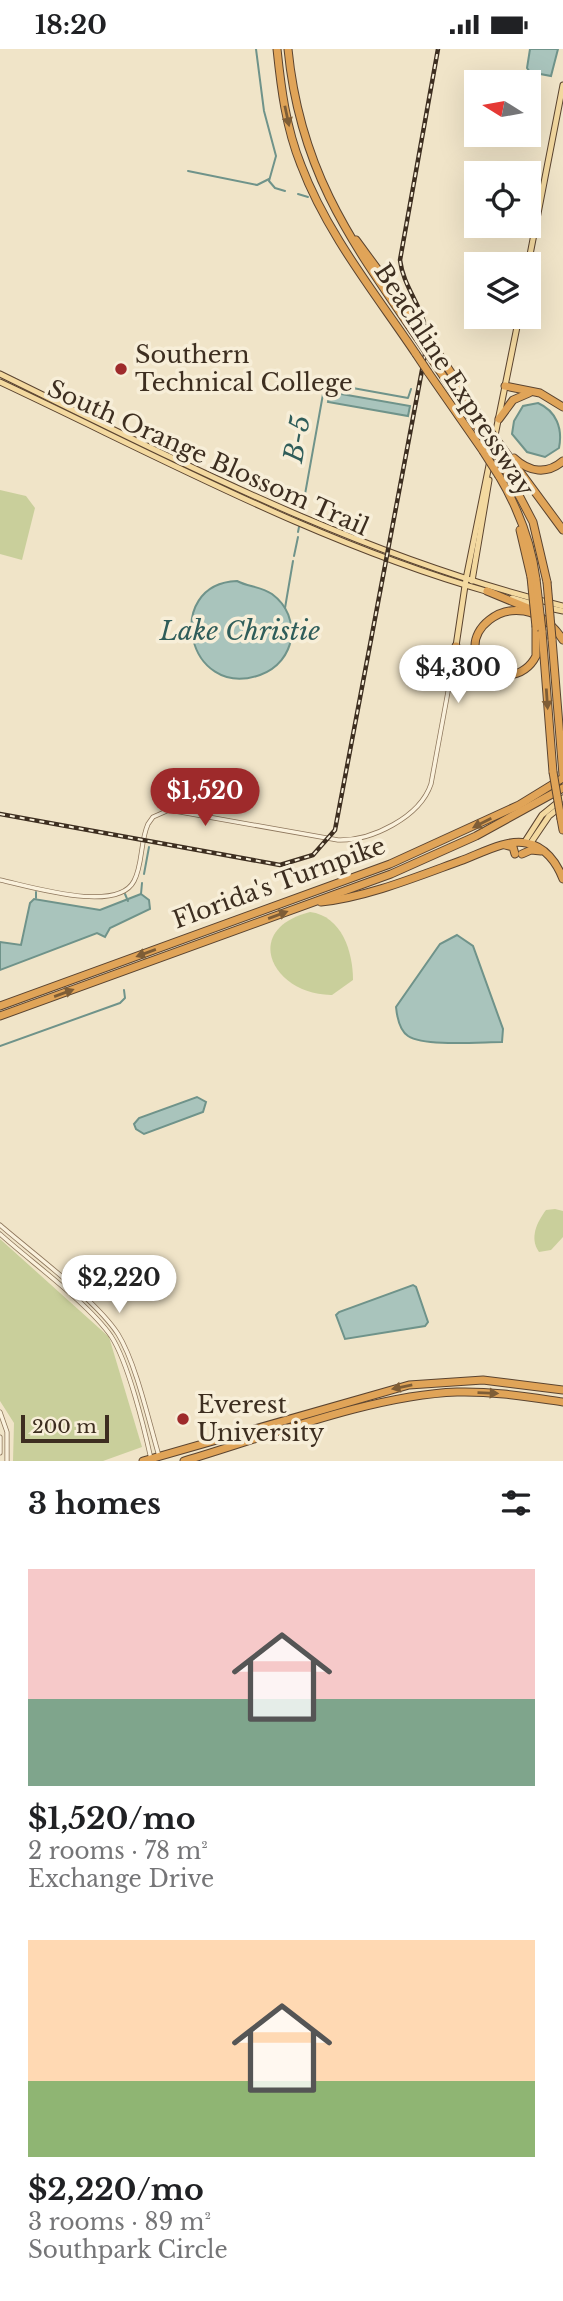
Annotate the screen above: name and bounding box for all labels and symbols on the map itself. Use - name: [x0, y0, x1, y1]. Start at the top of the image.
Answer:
- north arrow: [464, 70, 541, 147]
- one-way arrow: [282, 106, 293, 128]
- street label: Beachline Expressway: [368, 258, 541, 502]
- place label: Southern Technical College: [135, 340, 353, 397]
- marker: Southern Technical College: [113, 361, 129, 377]
- street label: South Orange Blossom Trail: [43, 373, 373, 542]
- water label: B-5: [277, 413, 317, 466]
- water label: Lake Christie: [159, 615, 320, 647]
- pin: $4,300: [401, 645, 515, 705]
- one-way arrow: [542, 689, 553, 711]
- pin: $1,520: [148, 769, 262, 828]
- one-way arrow: [472, 817, 492, 828]
- street label: Florida's Turnpike: [169, 831, 389, 934]
- one-way arrow: [267, 909, 288, 920]
- one-way arrow: [136, 948, 157, 959]
- one-way arrow: [54, 987, 75, 998]
- pin: $2,220: [62, 1255, 176, 1315]
- one-way arrow: [391, 1382, 413, 1393]
- one-way arrow: [477, 1387, 499, 1398]
- place label: Everest University: [197, 1390, 325, 1447]
- marker: Everest University: [175, 1411, 191, 1427]
- scale bar: [21, 1412, 108, 1444]

